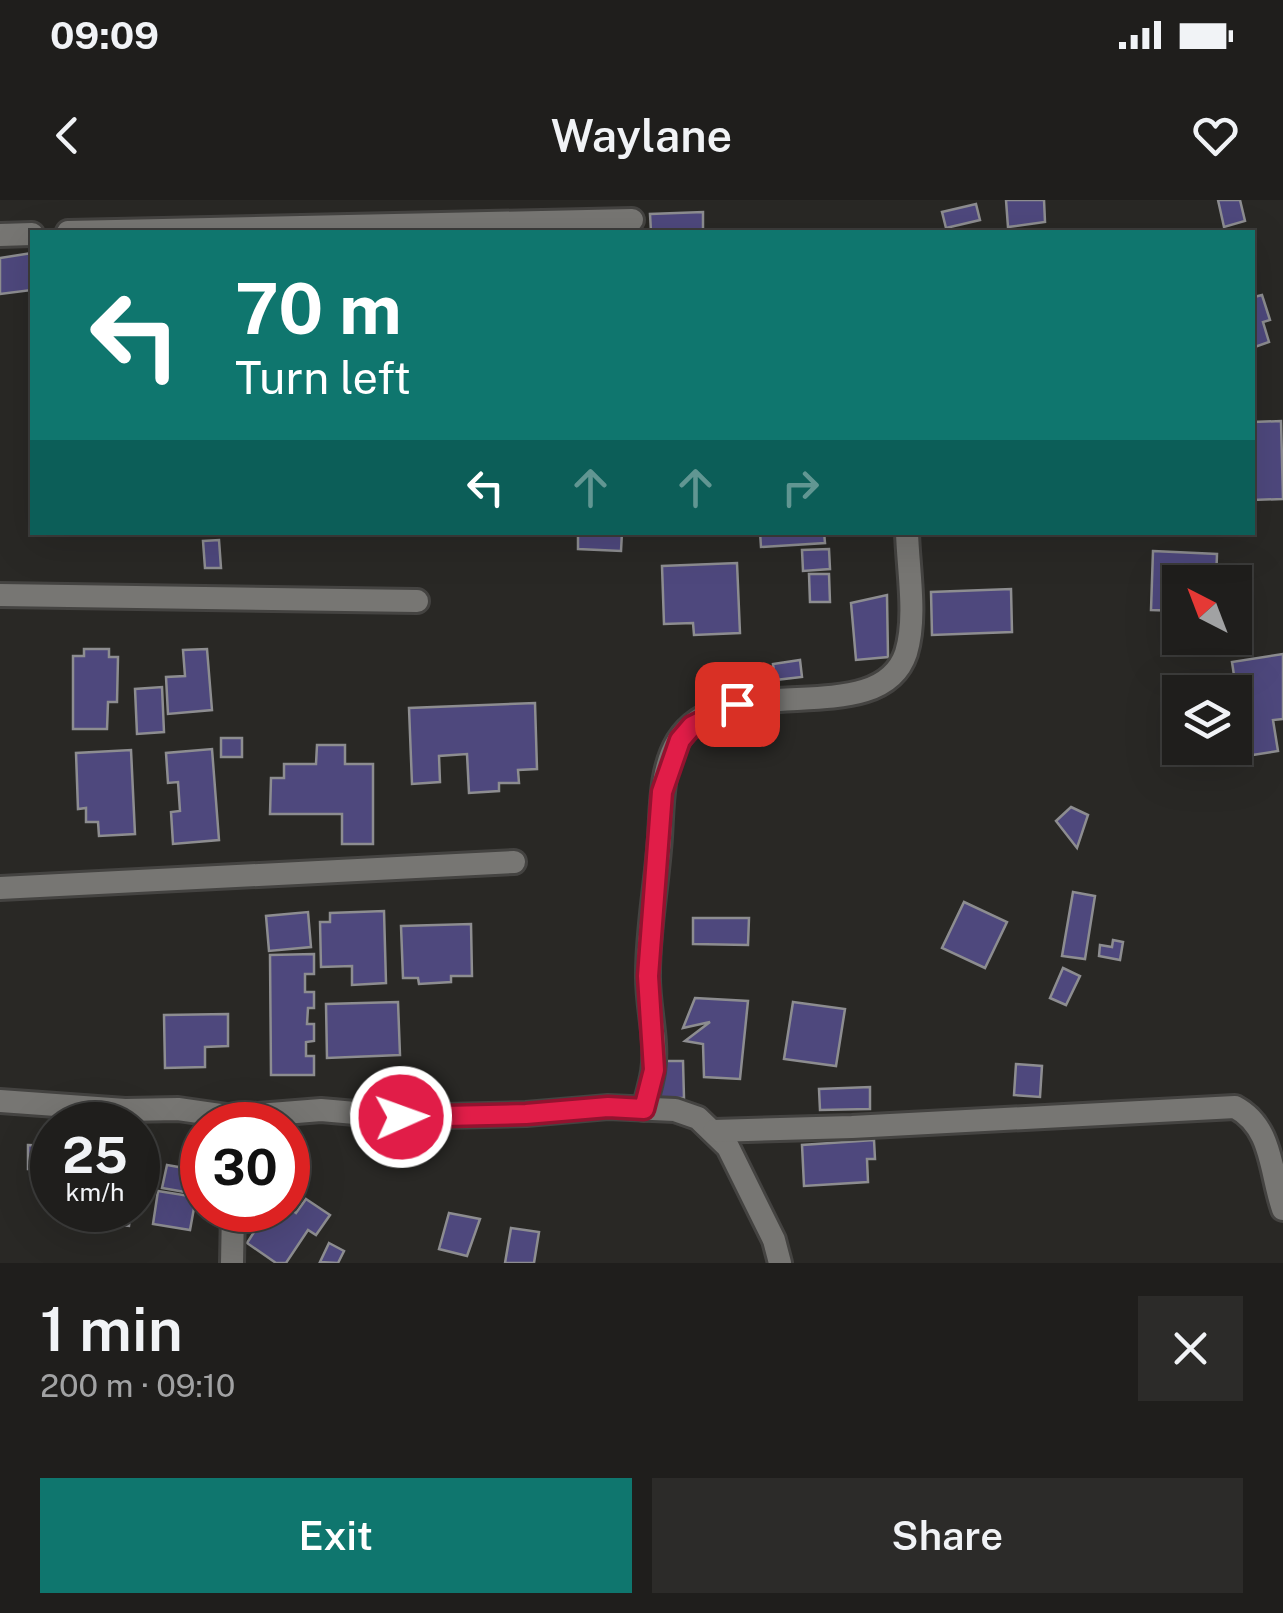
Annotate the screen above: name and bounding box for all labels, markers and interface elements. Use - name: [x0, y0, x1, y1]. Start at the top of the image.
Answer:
- text: 09:09: [50, 13, 159, 58]
- icon: back: [40, 108, 95, 163]
- icon: heart: [1188, 108, 1243, 163]
- text: Waylane: [551, 109, 732, 162]
- text: 70 m: [235, 267, 402, 350]
- icon: left: [70, 270, 200, 400]
- text: Turn left: [235, 351, 411, 404]
- icon: left: [458, 460, 513, 515]
- icon: ahead: [563, 460, 618, 515]
- icon: ahead: [668, 460, 723, 515]
- icon: right: [773, 460, 828, 515]
- north arrow: [1162, 565, 1252, 655]
- map controls: [1162, 565, 1252, 765]
- pin: [695, 662, 780, 747]
- button: layers: [1162, 675, 1252, 765]
- icon: arrive: [710, 677, 765, 732]
- position arrow: [349, 1065, 453, 1169]
- speed limit sign: 30: [180, 1102, 310, 1232]
- text: 25: [62, 1125, 128, 1184]
- text: km/h: [66, 1177, 124, 1207]
- text: 1 min: [40, 1294, 183, 1365]
- button: close: [1138, 1296, 1243, 1401]
- text: 200 m · 09:10: [40, 1367, 235, 1404]
- button: Exit: [40, 1478, 632, 1593]
- button: Share: [652, 1478, 1243, 1593]

